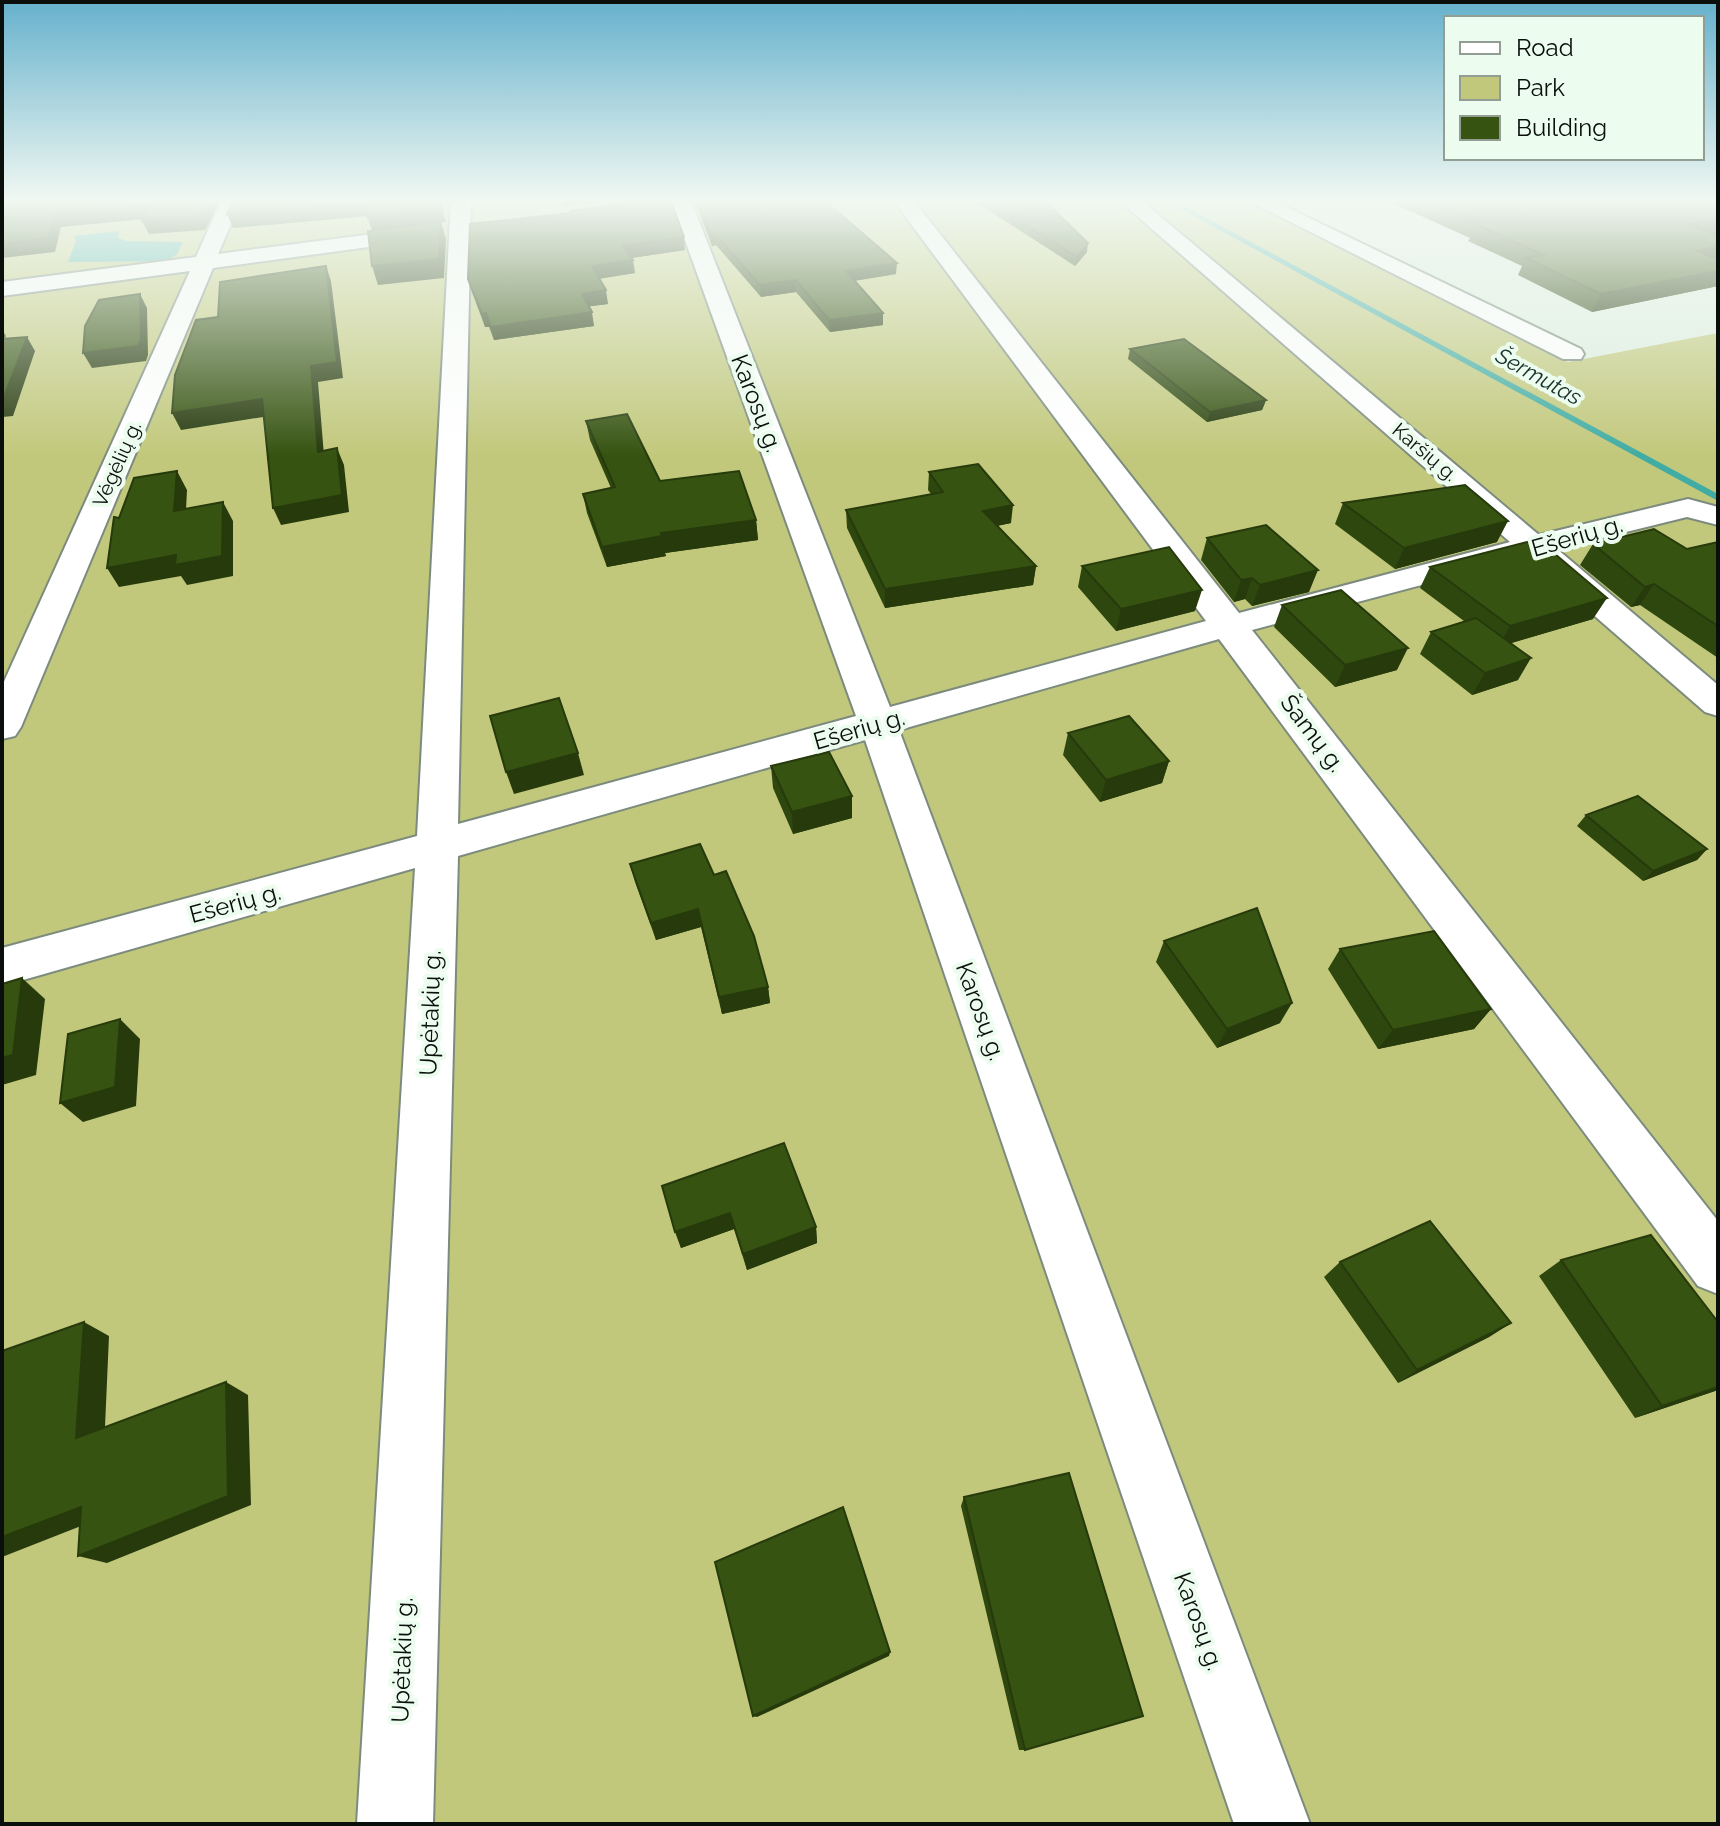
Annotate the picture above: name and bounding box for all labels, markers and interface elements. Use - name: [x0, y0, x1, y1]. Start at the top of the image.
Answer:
- legend: [1444, 16, 1704, 160]
- text: Road: [1516, 33, 1574, 62]
- text: Park: [1516, 73, 1565, 102]
- text: Building: [1516, 113, 1607, 142]
- water label: Šermutas: [1491, 340, 1587, 410]
- street label: Karosų g.: [725, 350, 789, 456]
- street label: Vėgėlių g.: [88, 418, 146, 510]
- street label: Karšių g.: [1387, 418, 1463, 486]
- street label: Ešerių g.: [1528, 509, 1626, 563]
- street label: Šamų g.: [1275, 688, 1352, 777]
- street label: Ešerių g.: [810, 702, 908, 756]
- street label: Ešerių g.: [186, 877, 284, 929]
- street label: Upėtakių g.: [413, 950, 447, 1076]
- street label: Karosų g.: [950, 958, 1012, 1064]
- street label: Karosų g.: [1168, 1568, 1230, 1674]
- street label: Upėtakių g.: [385, 1597, 419, 1723]

